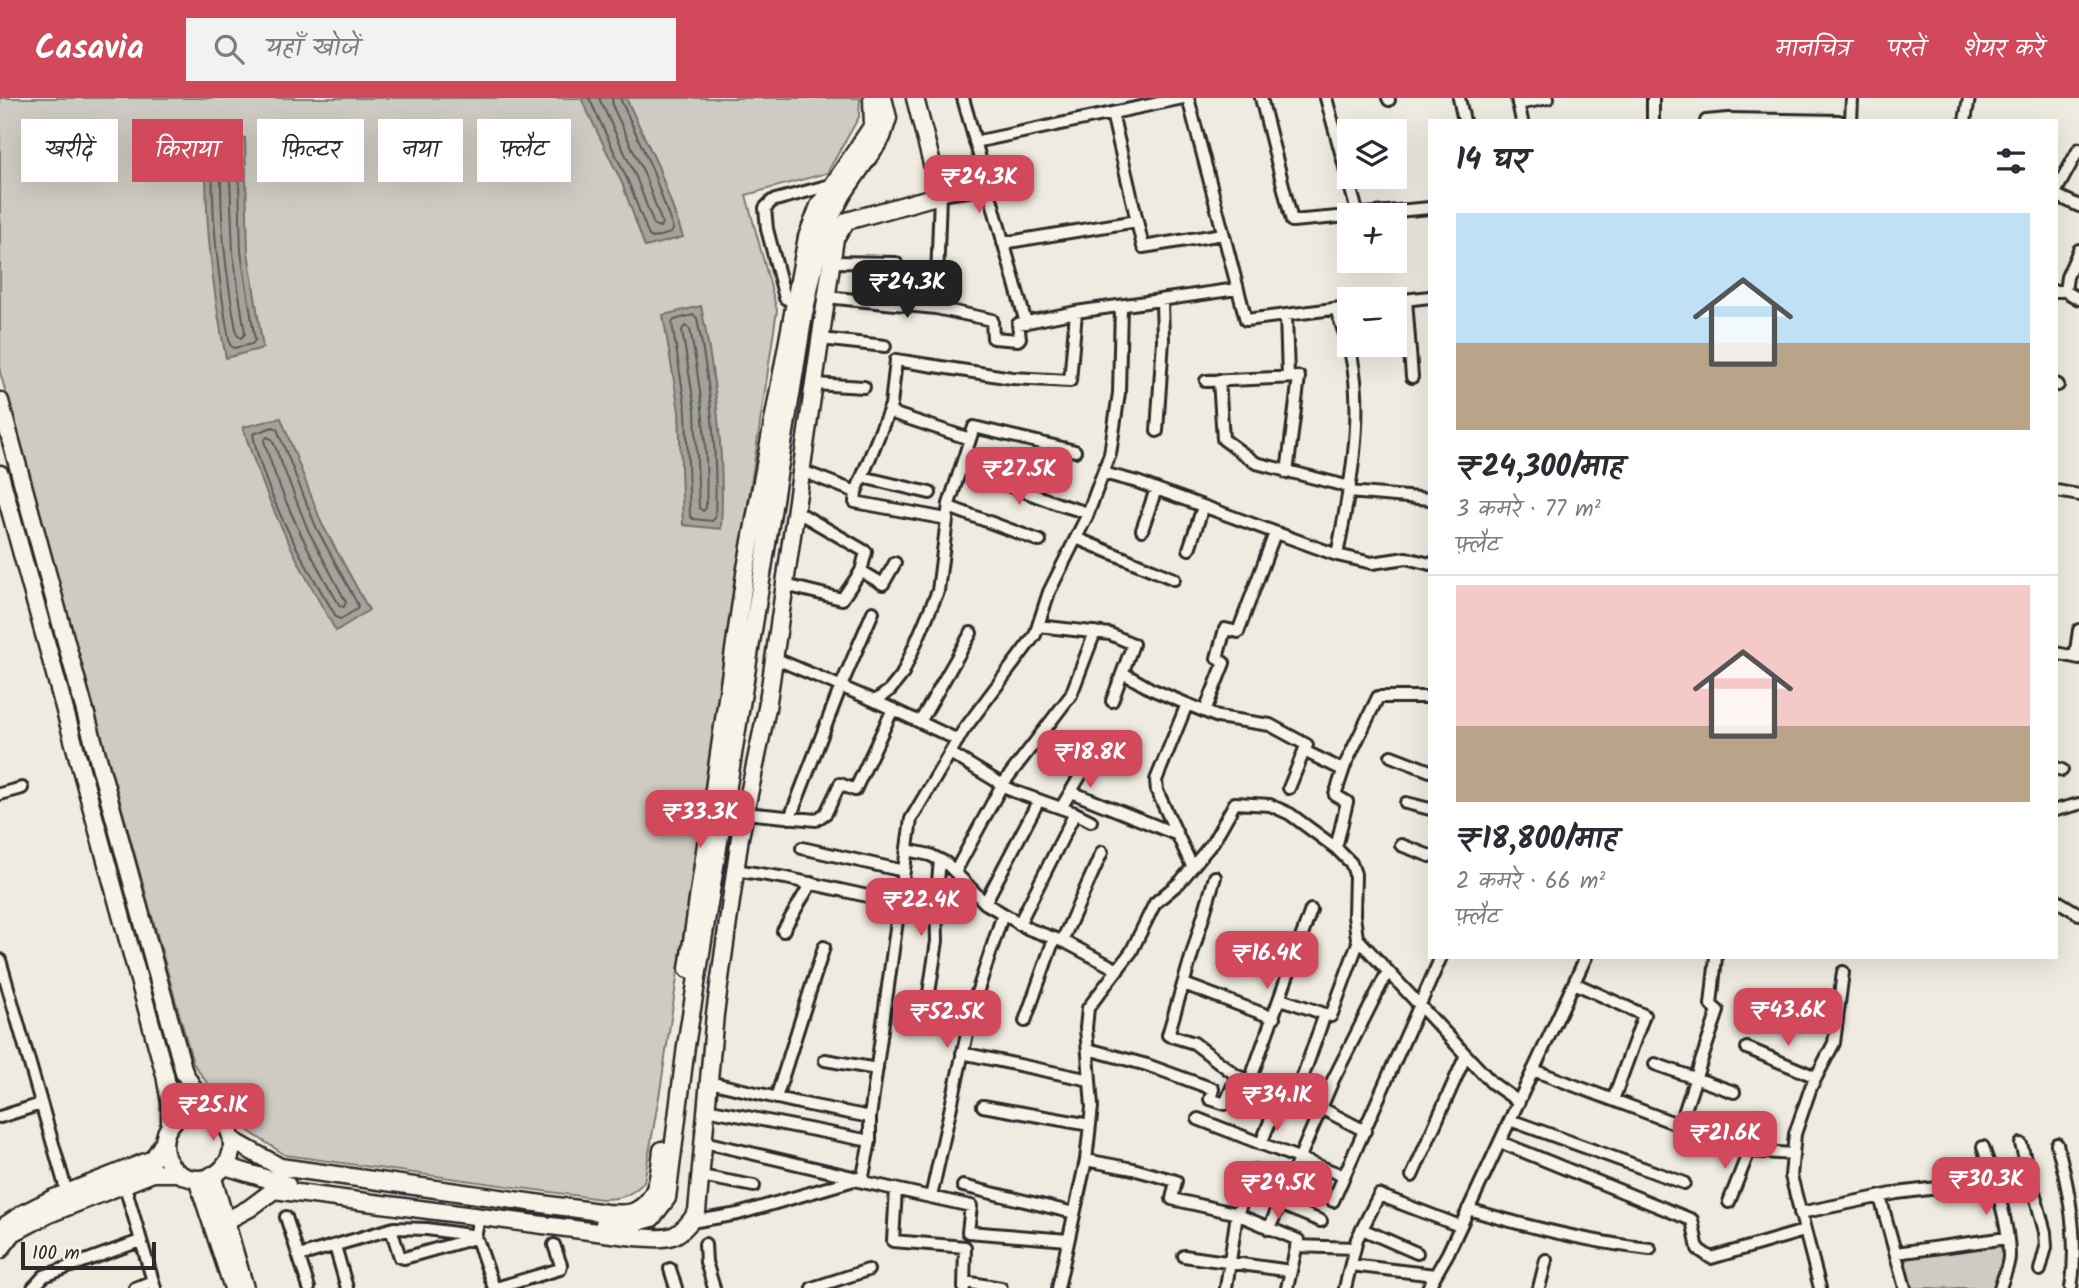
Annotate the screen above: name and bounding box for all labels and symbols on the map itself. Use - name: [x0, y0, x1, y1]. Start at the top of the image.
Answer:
- pin: ₹24.3K: [922, 156, 1036, 215]
- pin: ₹24.3K: [850, 260, 964, 320]
- pin: ₹27.5K: [962, 448, 1076, 507]
- pin: ₹18.8K: [1033, 730, 1147, 790]
- pin: ₹33.3K: [643, 790, 757, 850]
- pin: ₹22.4K: [864, 878, 978, 938]
- pin: ₹16.4K: [1210, 932, 1324, 991]
- pin: ₹43.6K: [1731, 988, 1845, 1048]
- pin: ₹52.5K: [890, 990, 1004, 1050]
- pin: ₹34.1K: [1220, 1074, 1334, 1133]
- pin: ₹25.1K: [156, 1084, 270, 1143]
- pin: ₹21.6K: [1668, 1112, 1782, 1171]
- pin: ₹30.3K: [1929, 1158, 2043, 1217]
- pin: ₹29.5K: [1221, 1162, 1335, 1221]
- scale bar: [21, 1239, 156, 1271]

